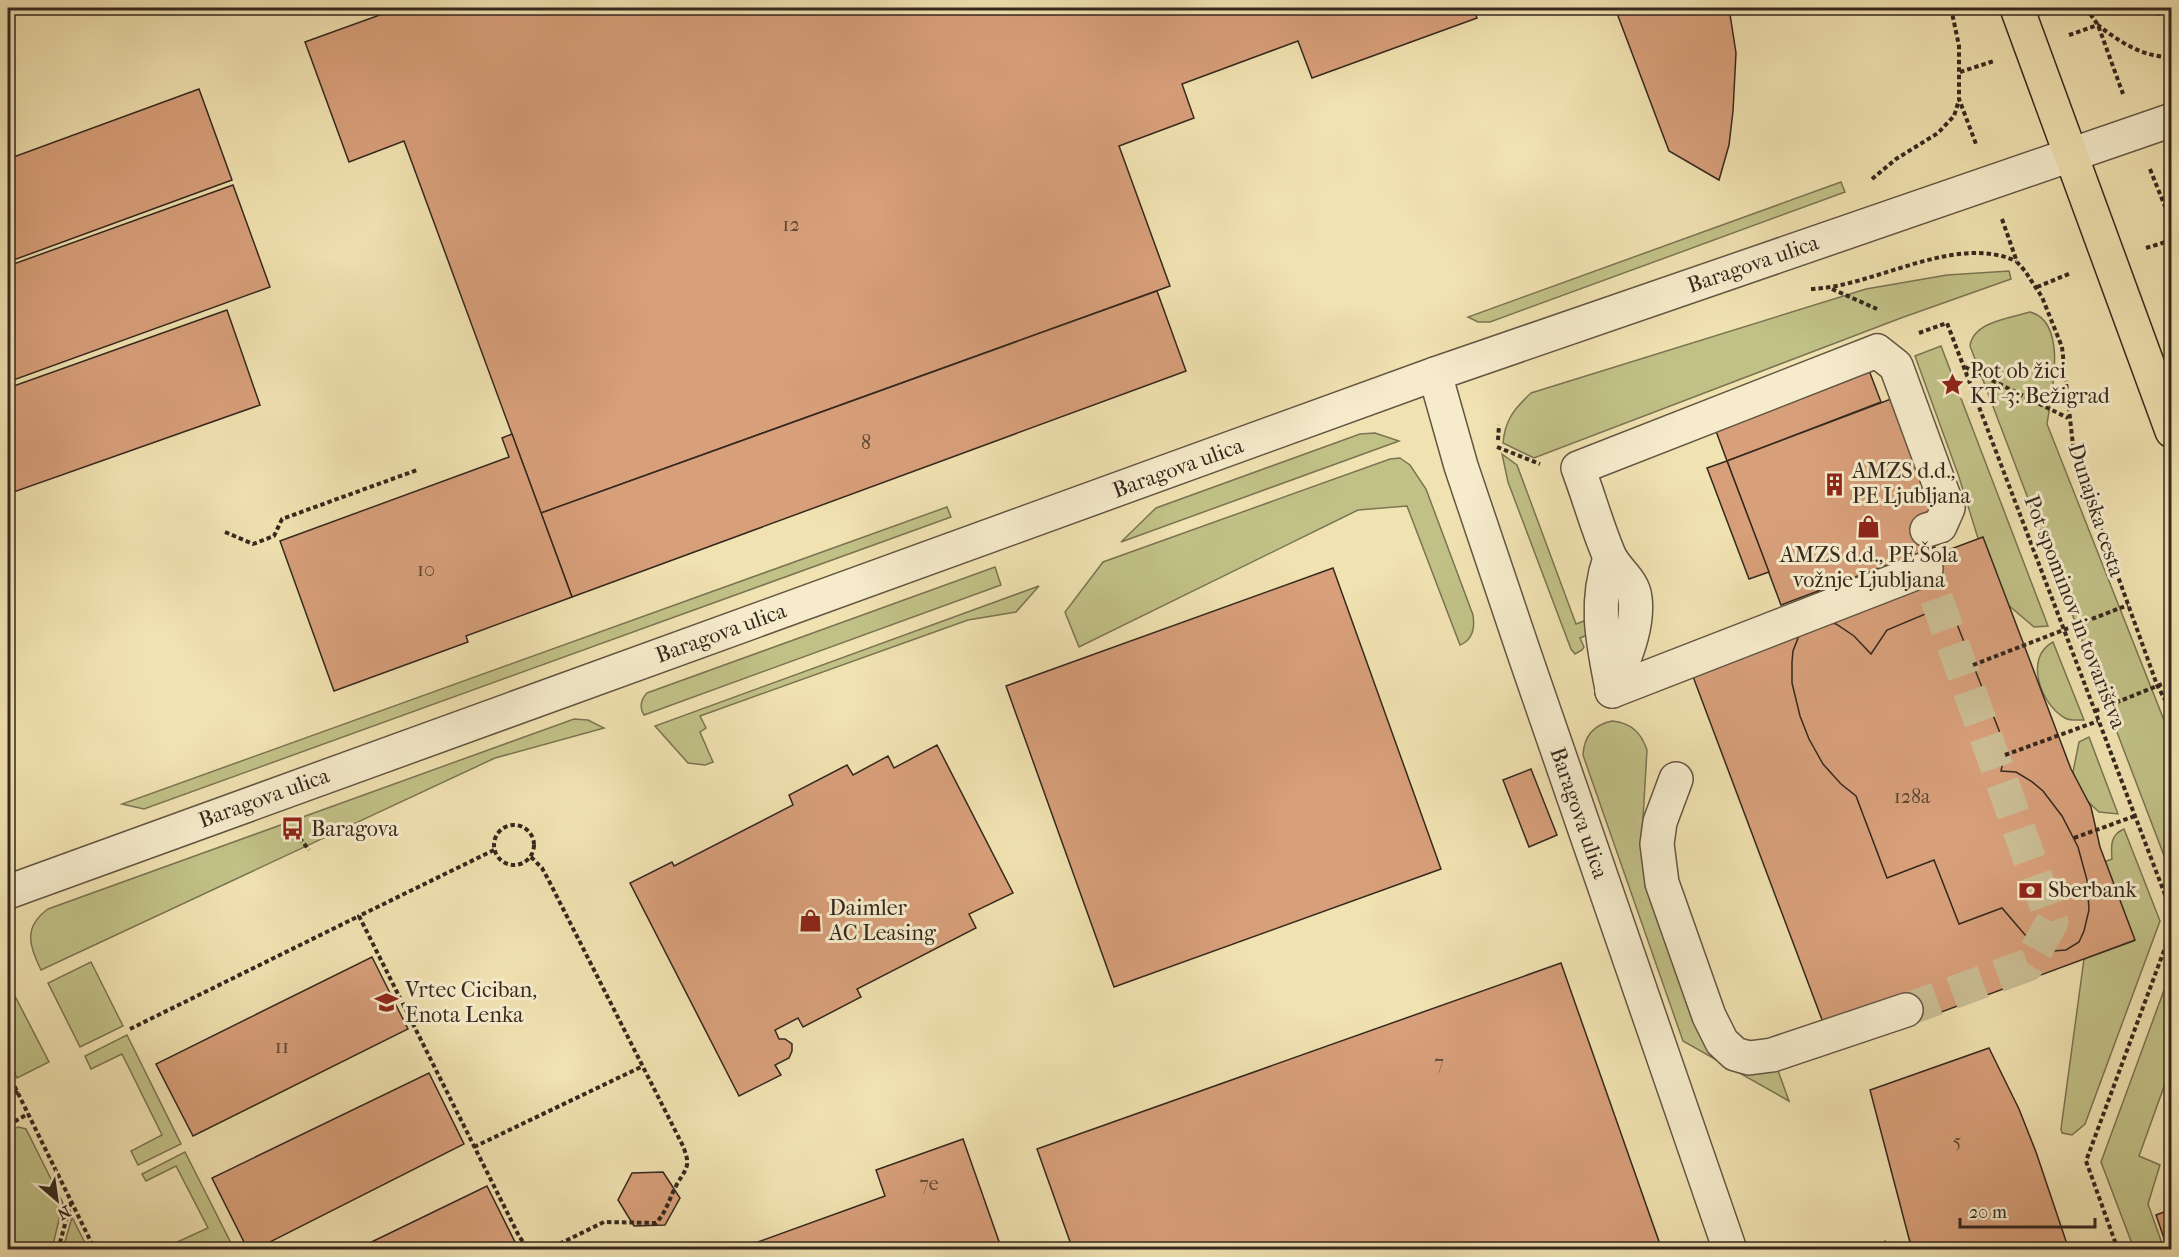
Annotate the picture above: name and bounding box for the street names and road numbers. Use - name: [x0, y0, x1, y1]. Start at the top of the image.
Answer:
- street label: Baragova ulica: [1684, 229, 1823, 299]
- street label: Baragova ulica: [1109, 432, 1248, 504]
- street label: Dunajska cesta: [2062, 440, 2130, 581]
- street label: Pot spominov in tovarištva: [2018, 492, 2132, 733]
- street label: Baragova ulica: [652, 597, 791, 669]
- street label: Baragova ulica: [1544, 744, 1614, 883]
- street label: Baragova ulica: [195, 762, 334, 834]

